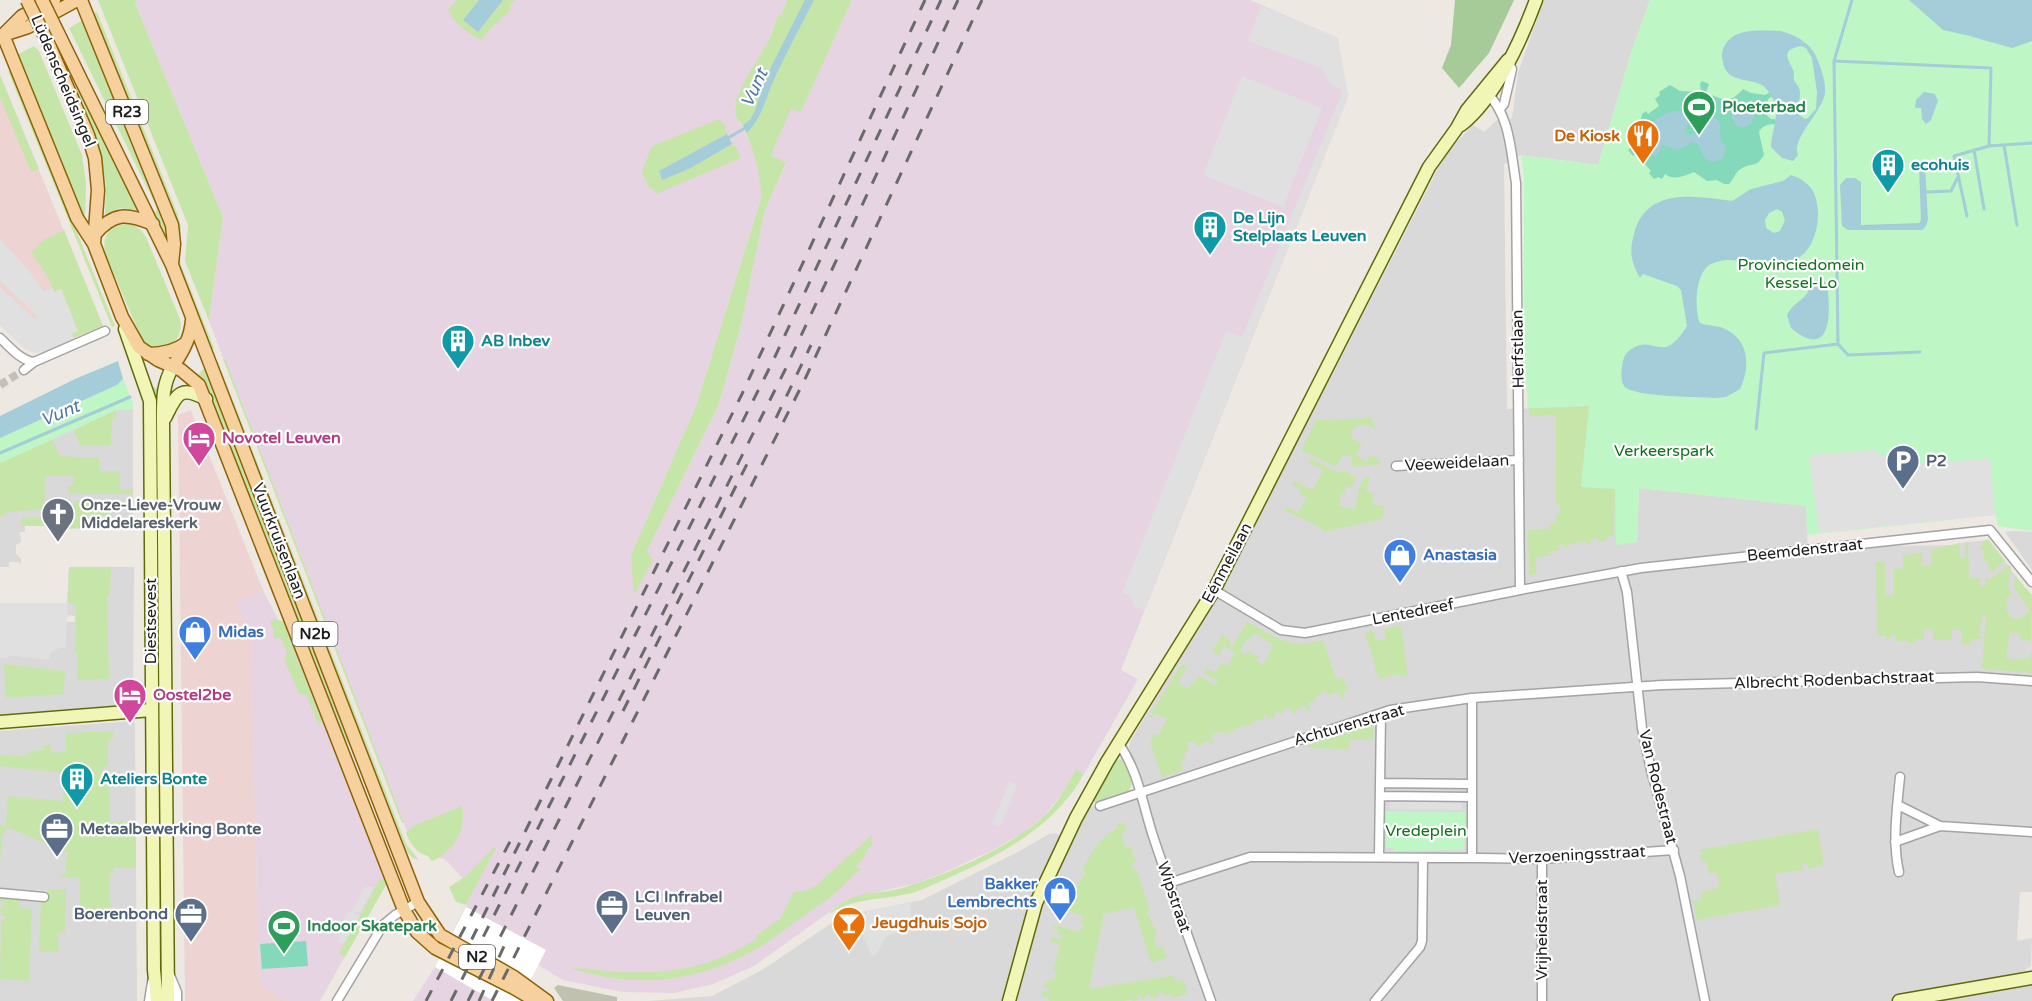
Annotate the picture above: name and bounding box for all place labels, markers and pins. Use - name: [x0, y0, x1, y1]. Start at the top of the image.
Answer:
- sports icon: Ploeterbad: [1681, 89, 1717, 136]
- place label: Ploeterbad: [1722, 97, 1806, 117]
- restaurant icon: De Kiosk: [1625, 118, 1661, 165]
- place label: De Kiosk: [1554, 126, 1620, 146]
- building icon: ecohuis: [1870, 147, 1906, 194]
- place label: ecohuis: [1911, 155, 1970, 175]
- place label: De Lijn Stelplaats Leuven: [1233, 208, 1367, 246]
- building icon: De Lijn Stelplaats Leuven: [1192, 209, 1228, 256]
- building icon: AB Inbev: [440, 323, 476, 370]
- place label: AB Inbev: [481, 331, 550, 351]
- hotel icon: Novotel Leuven: [181, 420, 217, 467]
- place label: Novotel Leuven: [222, 428, 341, 448]
- parking icon: P2: [1885, 443, 1921, 490]
- place label: P2: [1926, 451, 1947, 471]
- place label: Onze-Lieve-Vrouw Middelareskerk: [81, 495, 222, 533]
- church icon: Onze-Lieve-Vrouw Middelareskerk: [40, 496, 76, 543]
- shop icon: Anastasia: [1382, 537, 1418, 584]
- place label: Anastasia: [1423, 545, 1497, 565]
- shop icon: Midas: [177, 614, 213, 661]
- place label: Midas: [218, 622, 264, 642]
- hotel icon: Oostel2be: [112, 677, 148, 724]
- place label: Oostel2be: [153, 685, 231, 705]
- building icon: Ateliers Bonte: [59, 761, 95, 808]
- place label: Ateliers Bonte: [100, 769, 207, 789]
- office icon: Metaalbewerking Bonte: [39, 811, 75, 858]
- place label: Metaalbewerking Bonte: [80, 819, 261, 839]
- place label: Bakker Lembrechts: [947, 874, 1038, 912]
- shop icon: Bakker Lembrechts: [1042, 875, 1078, 922]
- place label: LCI Infrabel Leuven: [635, 887, 722, 925]
- office icon: LCI Infrabel Leuven: [594, 888, 630, 935]
- office icon: Boerenbond: [173, 896, 209, 943]
- place label: Boerenbond: [74, 904, 168, 924]
- bar icon: Jeugdhuis Sojo: [831, 905, 867, 952]
- sports icon: Indoor Skatepark: [266, 908, 302, 955]
- place label: Jeugdhuis Sojo: [871, 913, 987, 933]
- place label: Indoor Skatepark: [307, 916, 437, 936]

